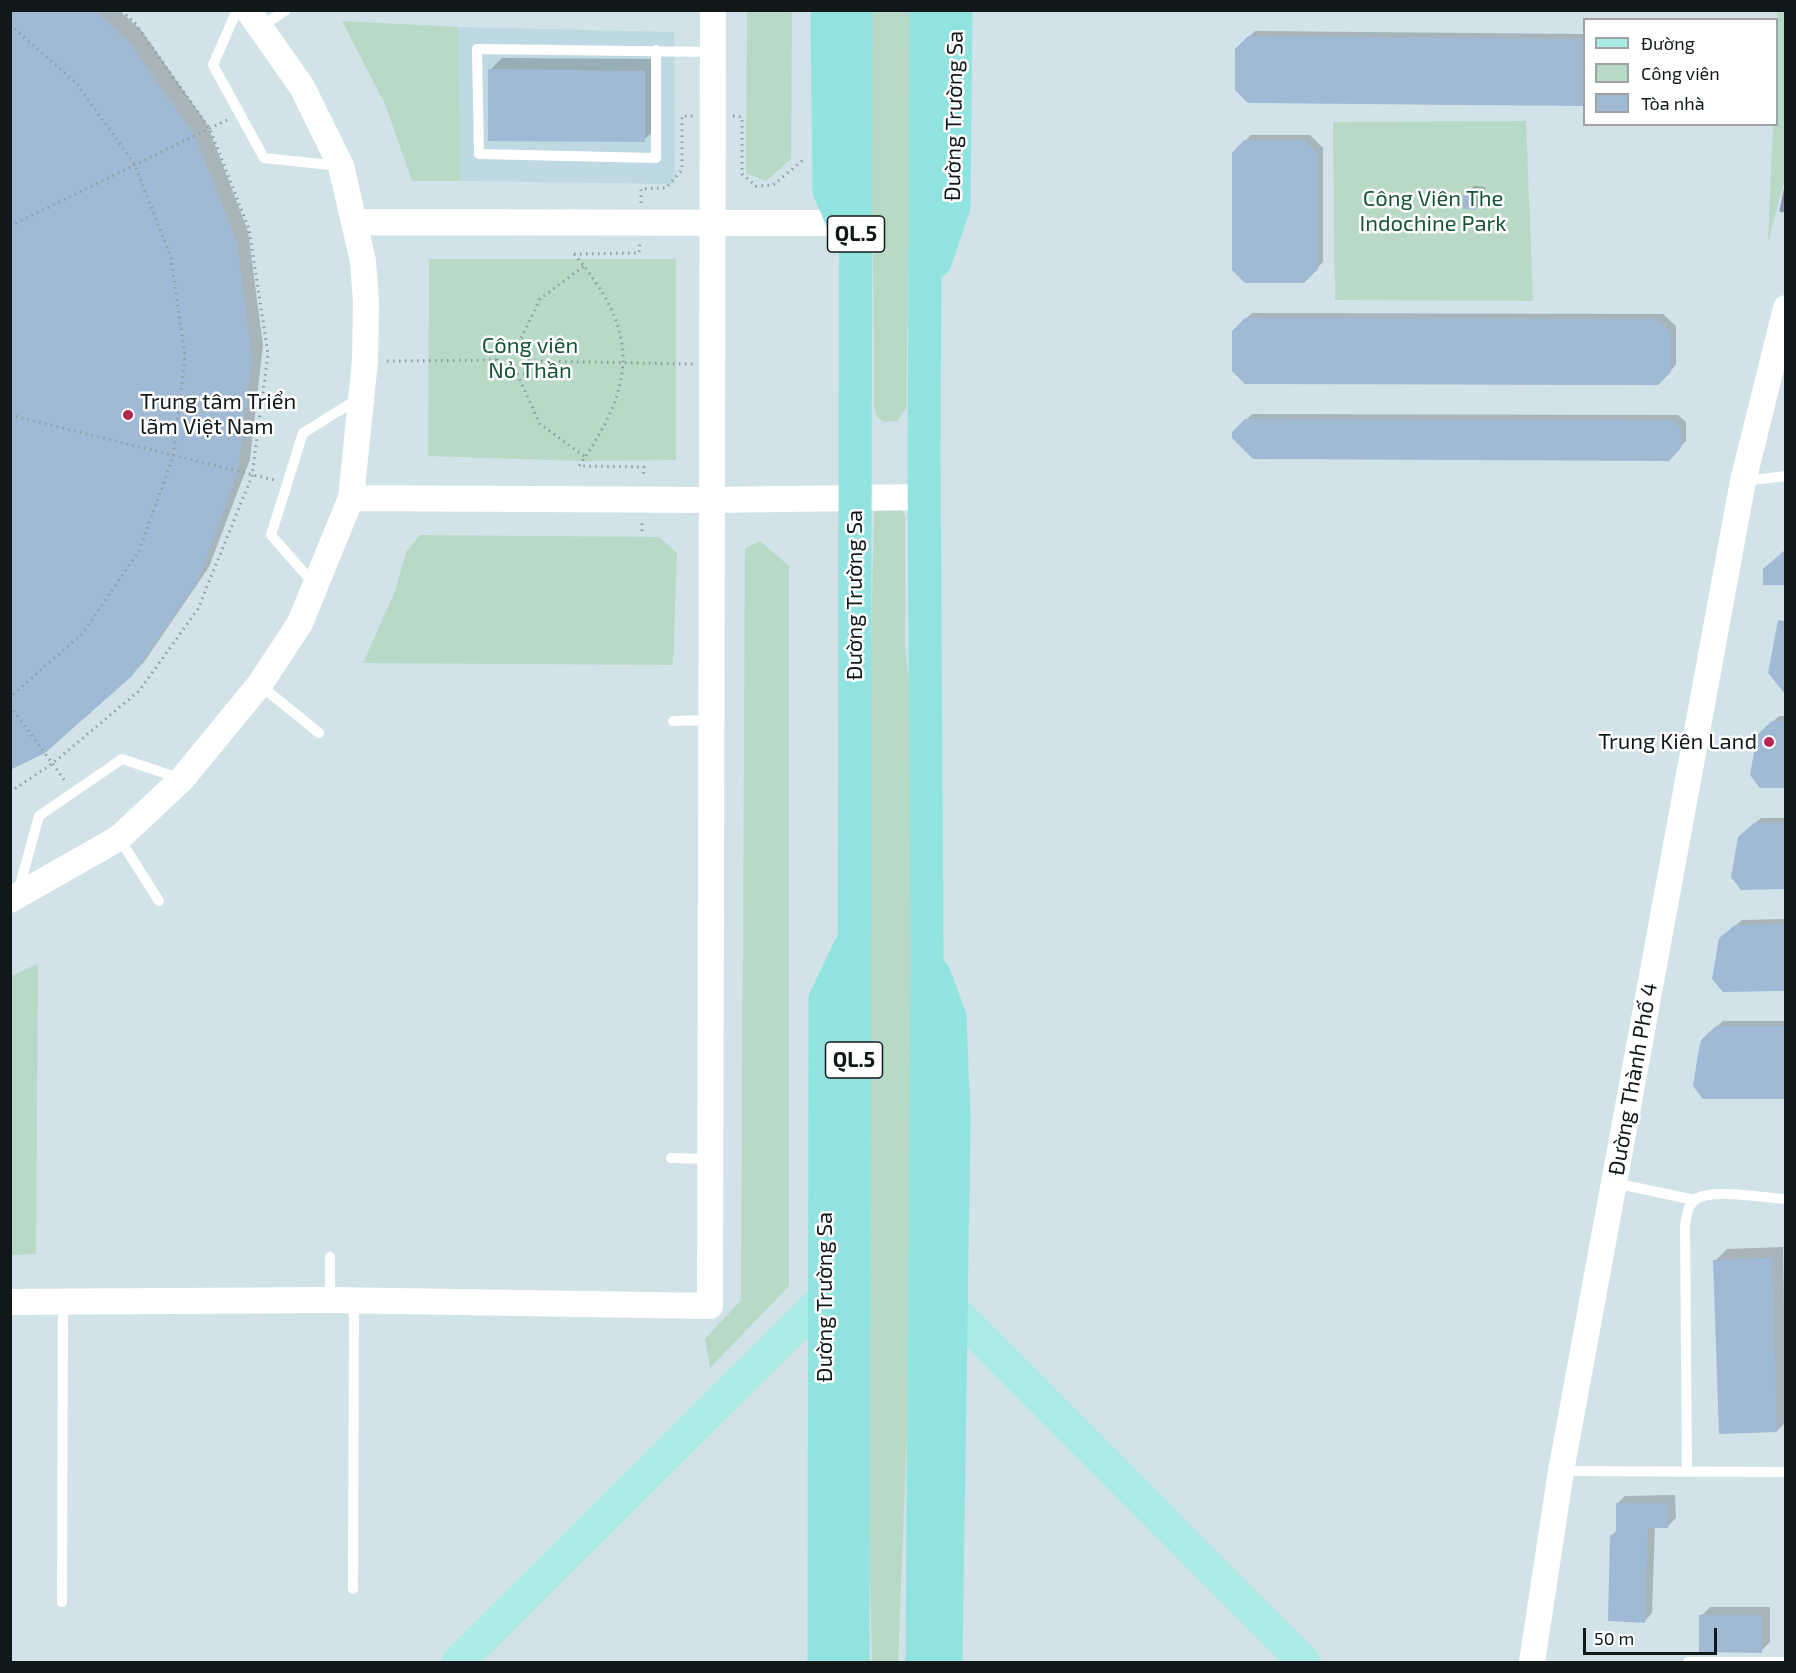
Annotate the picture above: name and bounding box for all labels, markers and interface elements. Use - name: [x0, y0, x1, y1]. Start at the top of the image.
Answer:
- legend: [1583, 18, 1778, 126]
- street label: Đường Trường Sa: [939, 31, 969, 201]
- text: Đường: [1641, 32, 1695, 54]
- text: Công viên: [1641, 62, 1720, 84]
- text: Tòa nhà: [1641, 92, 1705, 114]
- park label: Công Viên The Indochine Park: [1359, 186, 1507, 237]
- road number: QL.5: [828, 216, 884, 252]
- park label: Công viên Nỏ Thần: [482, 333, 578, 384]
- place label: Trung tâm Triển lãm Việt Nam: [140, 389, 296, 440]
- marker: Trung tâm Triển lãm Việt Nam: [121, 408, 135, 422]
- street label: Đường Trường Sa: [842, 510, 868, 680]
- place label: Trung Kiên Land: [1598, 729, 1757, 755]
- marker: Trung Kiên Land: [1762, 735, 1776, 749]
- street label: Đường Thành Phố 4: [1603, 981, 1663, 1177]
- road number: QL.5: [826, 1042, 882, 1078]
- street label: Đường Trường Sa: [812, 1212, 838, 1382]
- scale bar: [1586, 1616, 1720, 1654]
- text: 50 m: [1594, 1627, 1634, 1649]

